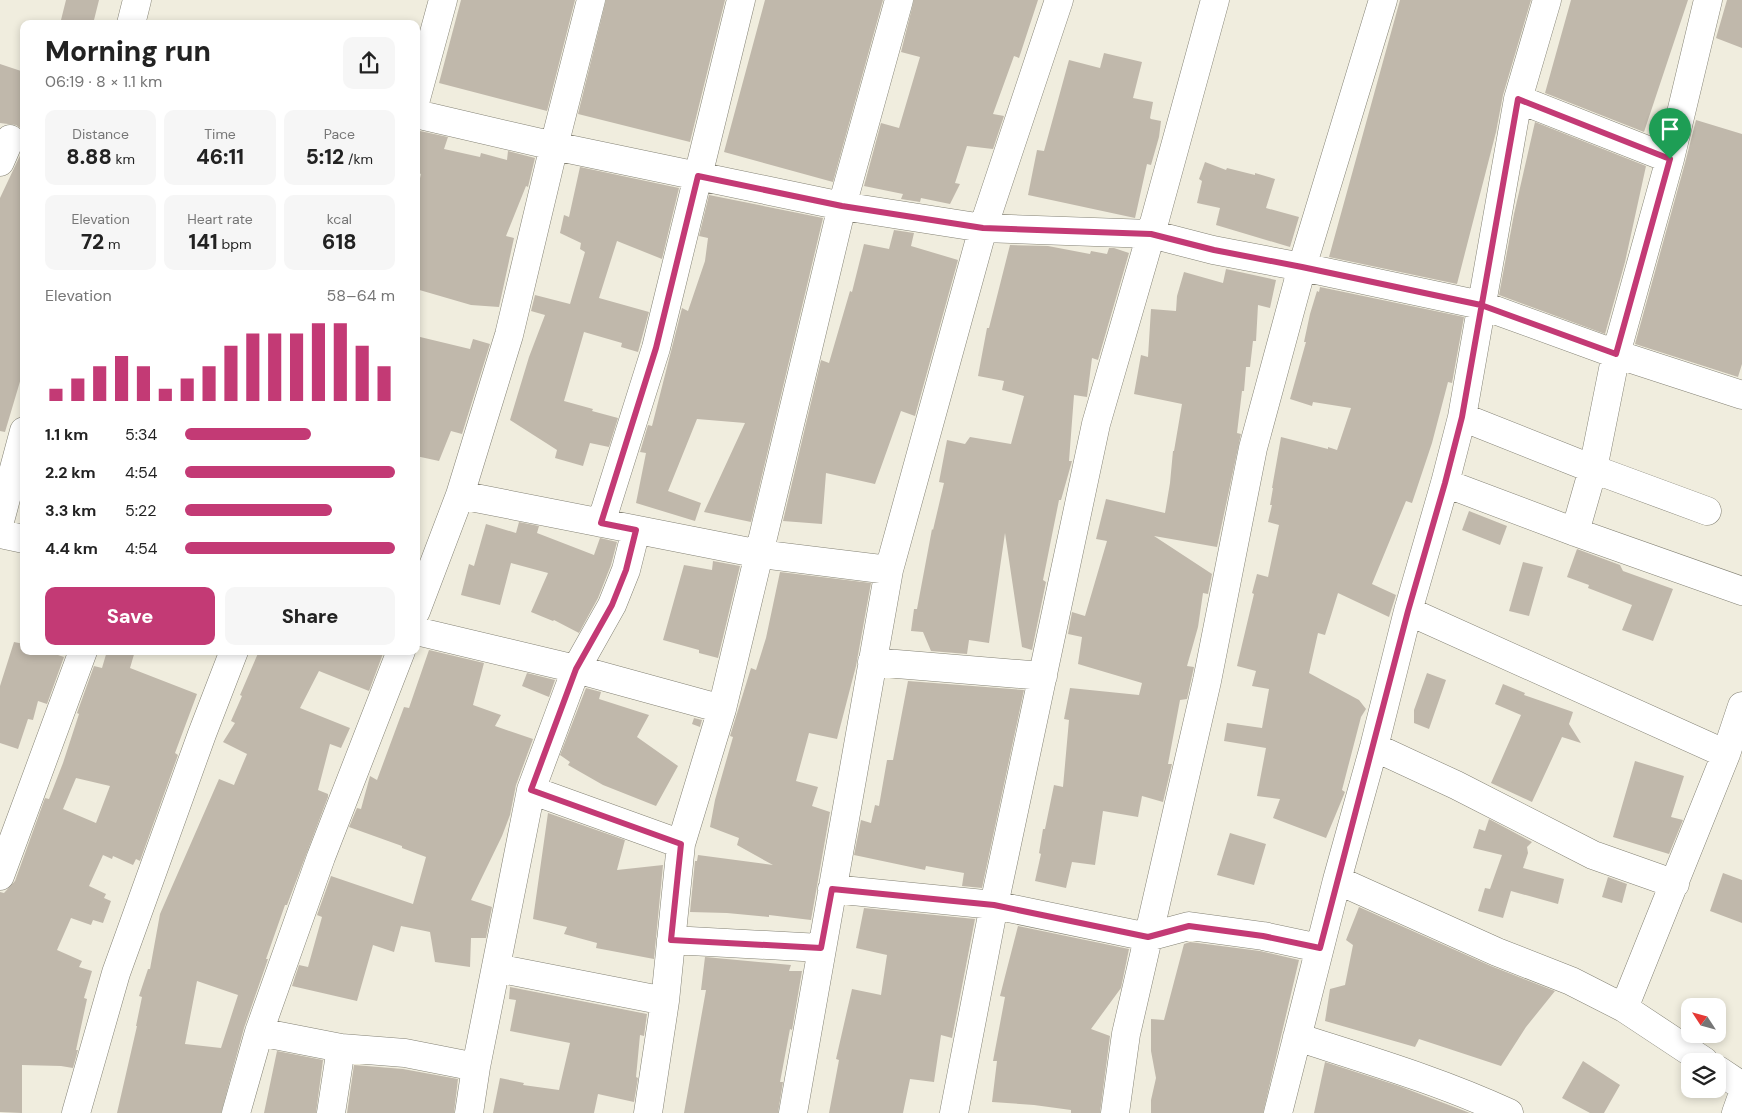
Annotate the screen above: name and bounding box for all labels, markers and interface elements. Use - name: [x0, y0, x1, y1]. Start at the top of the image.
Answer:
- text: Morning run: [45, 33, 211, 70]
- button: share: [343, 37, 395, 89]
- text: 06:19 · 8 × 1.1 km: [45, 71, 162, 92]
- pin: [1649, 108, 1691, 159]
- icon: arrive: [1656, 115, 1684, 143]
- text: Distance: [72, 125, 129, 143]
- text: Time: [204, 125, 236, 143]
- text: Pace: [324, 125, 355, 143]
- text: 8.88: [66, 143, 112, 171]
- text: 46:11: [196, 143, 244, 171]
- text: 5:12: [306, 143, 344, 171]
- text: km: [112, 150, 135, 168]
- text: /km: [344, 150, 373, 168]
- text: Elevation: [71, 210, 130, 228]
- text: Heart rate: [187, 210, 253, 228]
- text: kcal: [327, 210, 352, 228]
- text: 72: [81, 228, 104, 256]
- text: 141: [188, 228, 218, 256]
- text: 618: [322, 228, 357, 256]
- text: m: [104, 235, 120, 253]
- text: bpm: [218, 235, 251, 253]
- text: Elevation: [45, 285, 112, 306]
- text: 58–64 m: [327, 285, 395, 306]
- text: 1.1 km: [45, 424, 88, 445]
- text: 5:34: [125, 424, 157, 445]
- text: 2.2 km: [45, 462, 96, 483]
- text: 4:54: [125, 462, 157, 483]
- text: 3.3 km: [45, 500, 96, 521]
- text: 5:22: [125, 500, 156, 521]
- text: 4.4 km: [45, 538, 98, 559]
- text: 4:54: [125, 538, 157, 559]
- button: Save: [45, 587, 215, 645]
- button: Share: [225, 587, 395, 645]
- north arrow: [1681, 998, 1726, 1042]
- map controls: [1681, 998, 1726, 1098]
- button: layers: [1681, 1053, 1726, 1098]

